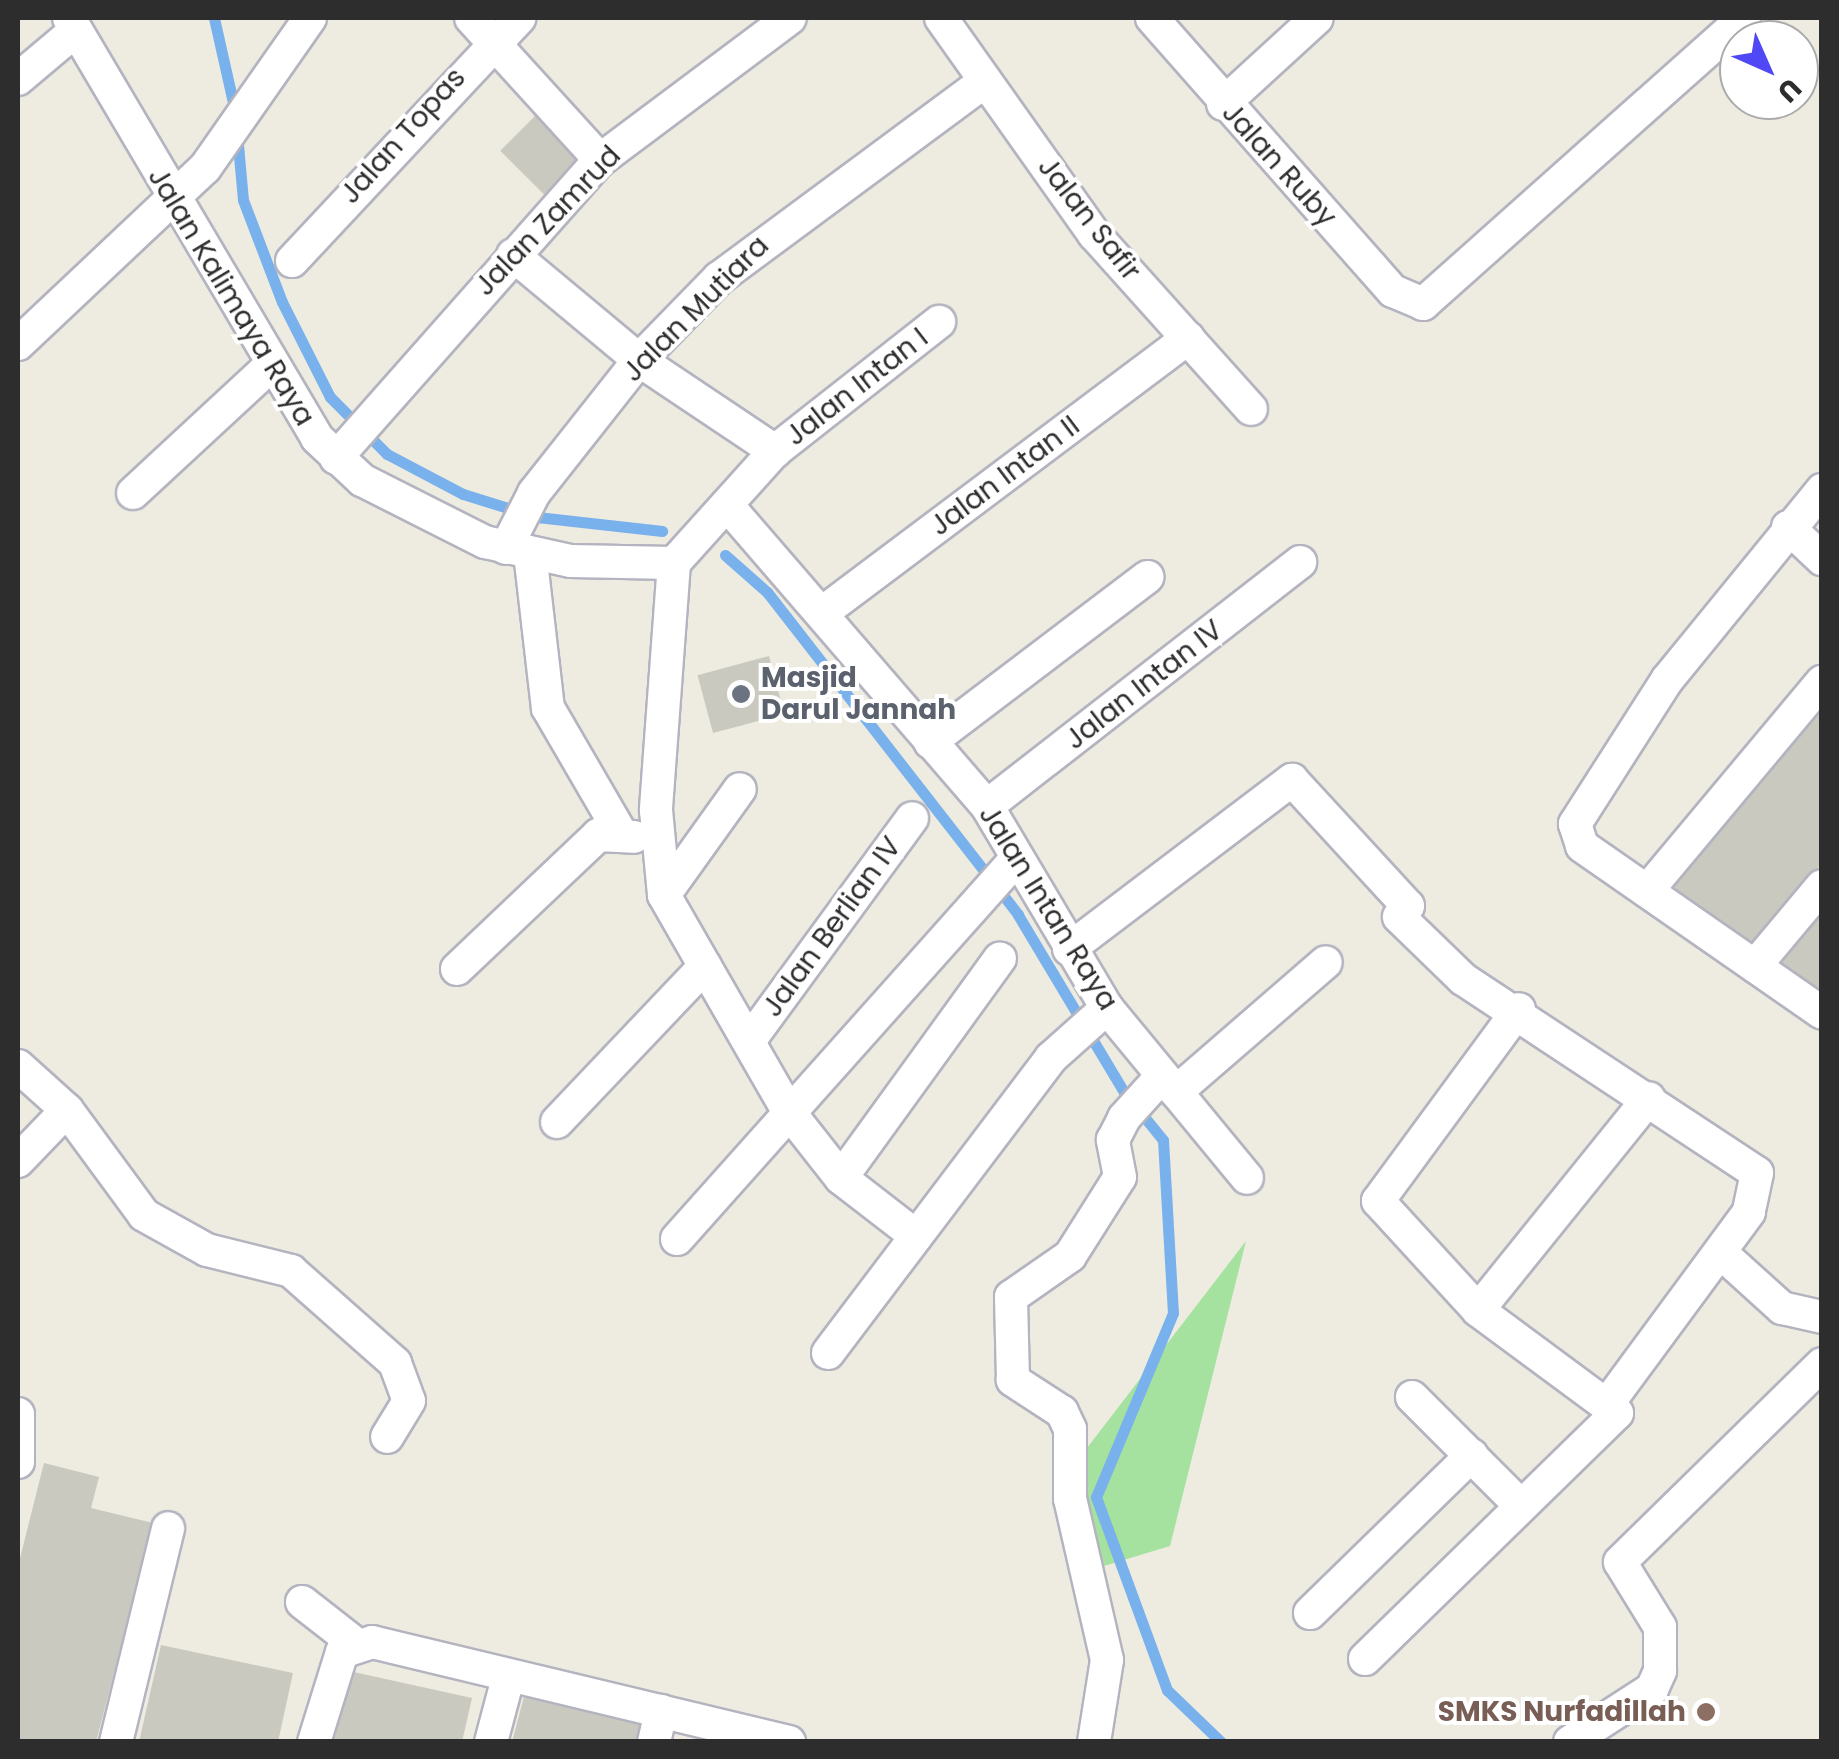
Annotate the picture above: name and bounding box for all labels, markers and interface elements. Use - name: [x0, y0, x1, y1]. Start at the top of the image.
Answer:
- north arrow: [1719, 20, 1819, 120]
- street label: Jalan Topas: [333, 61, 473, 211]
- text: U: [1768, 69, 1810, 111]
- street label: Jalan Ruby: [1215, 96, 1343, 234]
- street label: Jalan Zamrud: [468, 139, 628, 303]
- street label: Jalan Safir: [1031, 151, 1147, 287]
- street label: Jalan Kalimaya Raya: [141, 162, 321, 432]
- street label: Jalan Mutiara: [616, 229, 776, 389]
- street label: Jalan Intan I: [779, 321, 935, 453]
- street label: Jalan Intan II: [924, 409, 1086, 543]
- street label: Jalan Intan IV: [1059, 613, 1229, 757]
- place label: Masjid Darul Jannah: [761, 661, 956, 727]
- marker: Masjid Darul Jannah: [730, 683, 752, 705]
- street label: Jalan Intan Raya: [972, 799, 1124, 1017]
- street label: Jalan Berlian IV: [756, 831, 908, 1023]
- place label: SMKS Nurfadillah: [1438, 1695, 1686, 1729]
- marker: SMKS Nurfadillah: [1695, 1701, 1717, 1723]

